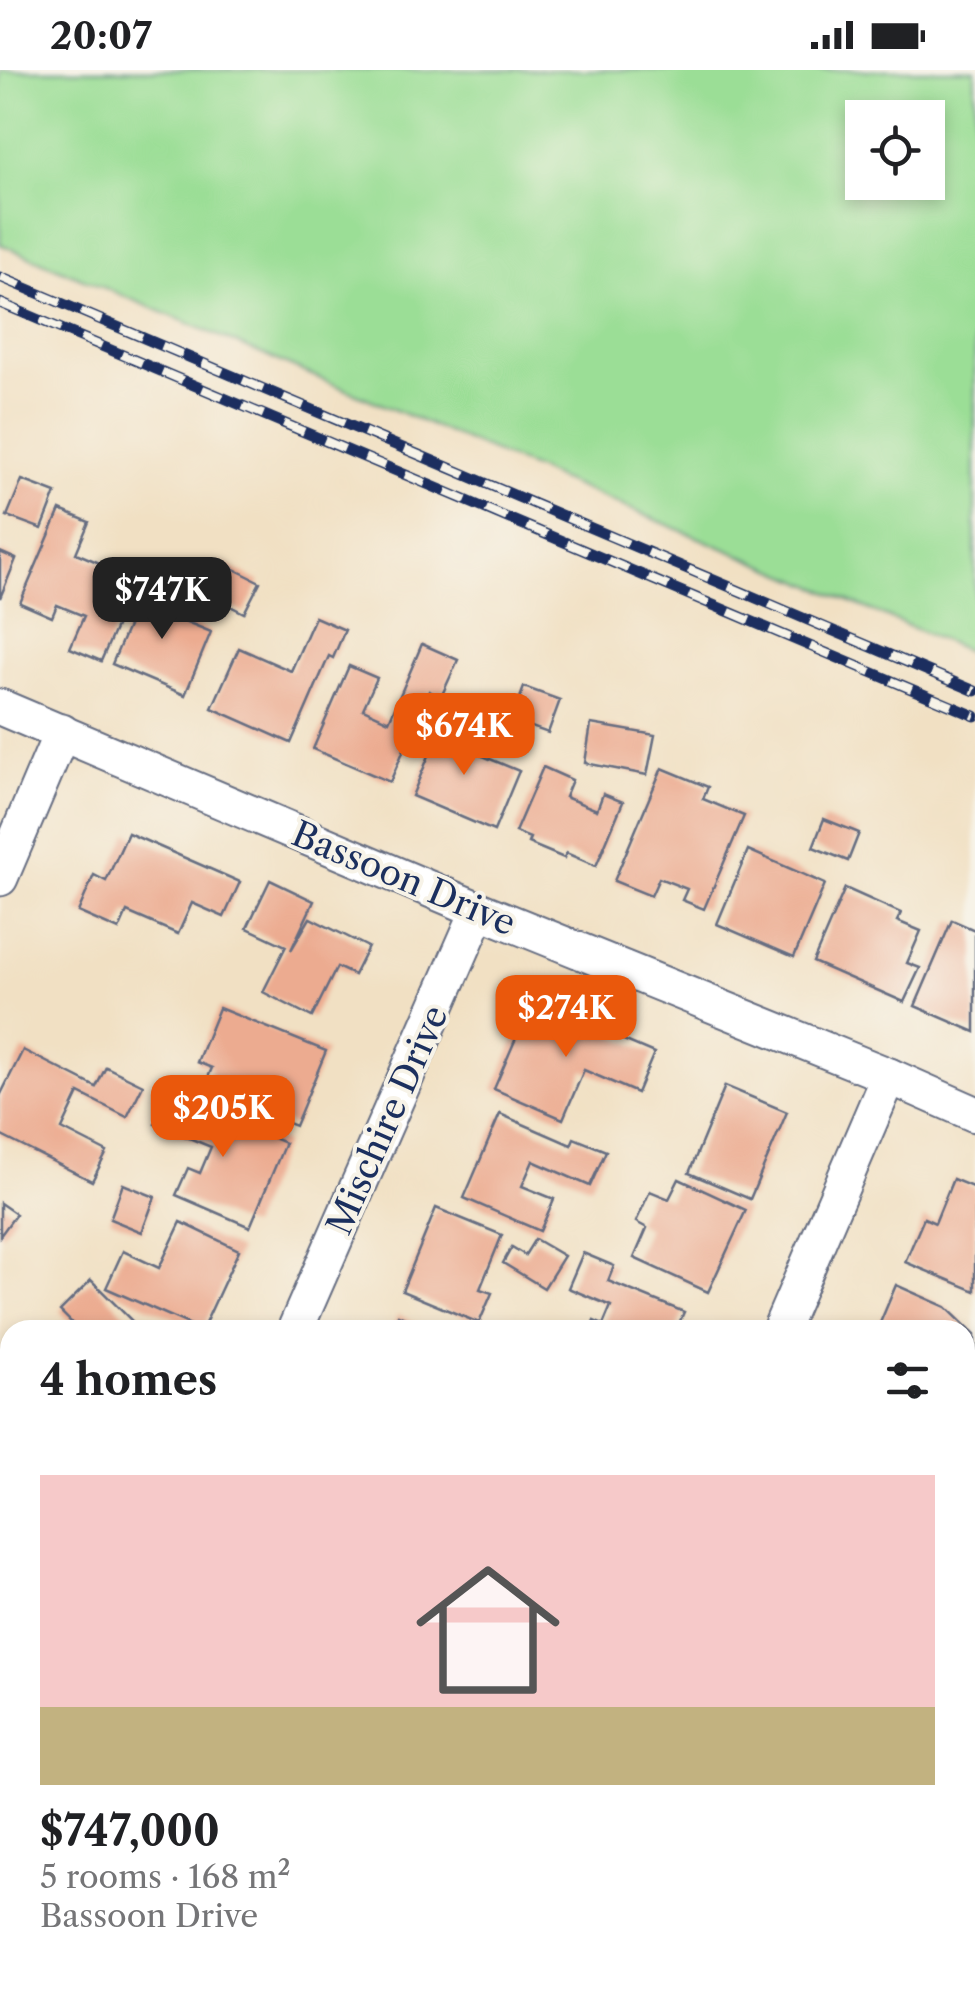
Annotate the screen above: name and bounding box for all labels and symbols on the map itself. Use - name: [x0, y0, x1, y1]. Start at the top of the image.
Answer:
- pin: $747K: [92, 557, 232, 642]
- pin: $674K: [394, 693, 534, 778]
- street label: Bassoon Drive: [286, 812, 522, 944]
- pin: $274K: [496, 975, 636, 1060]
- street label: Mischire Drive: [317, 999, 457, 1241]
- pin: $205K: [153, 1075, 293, 1160]

